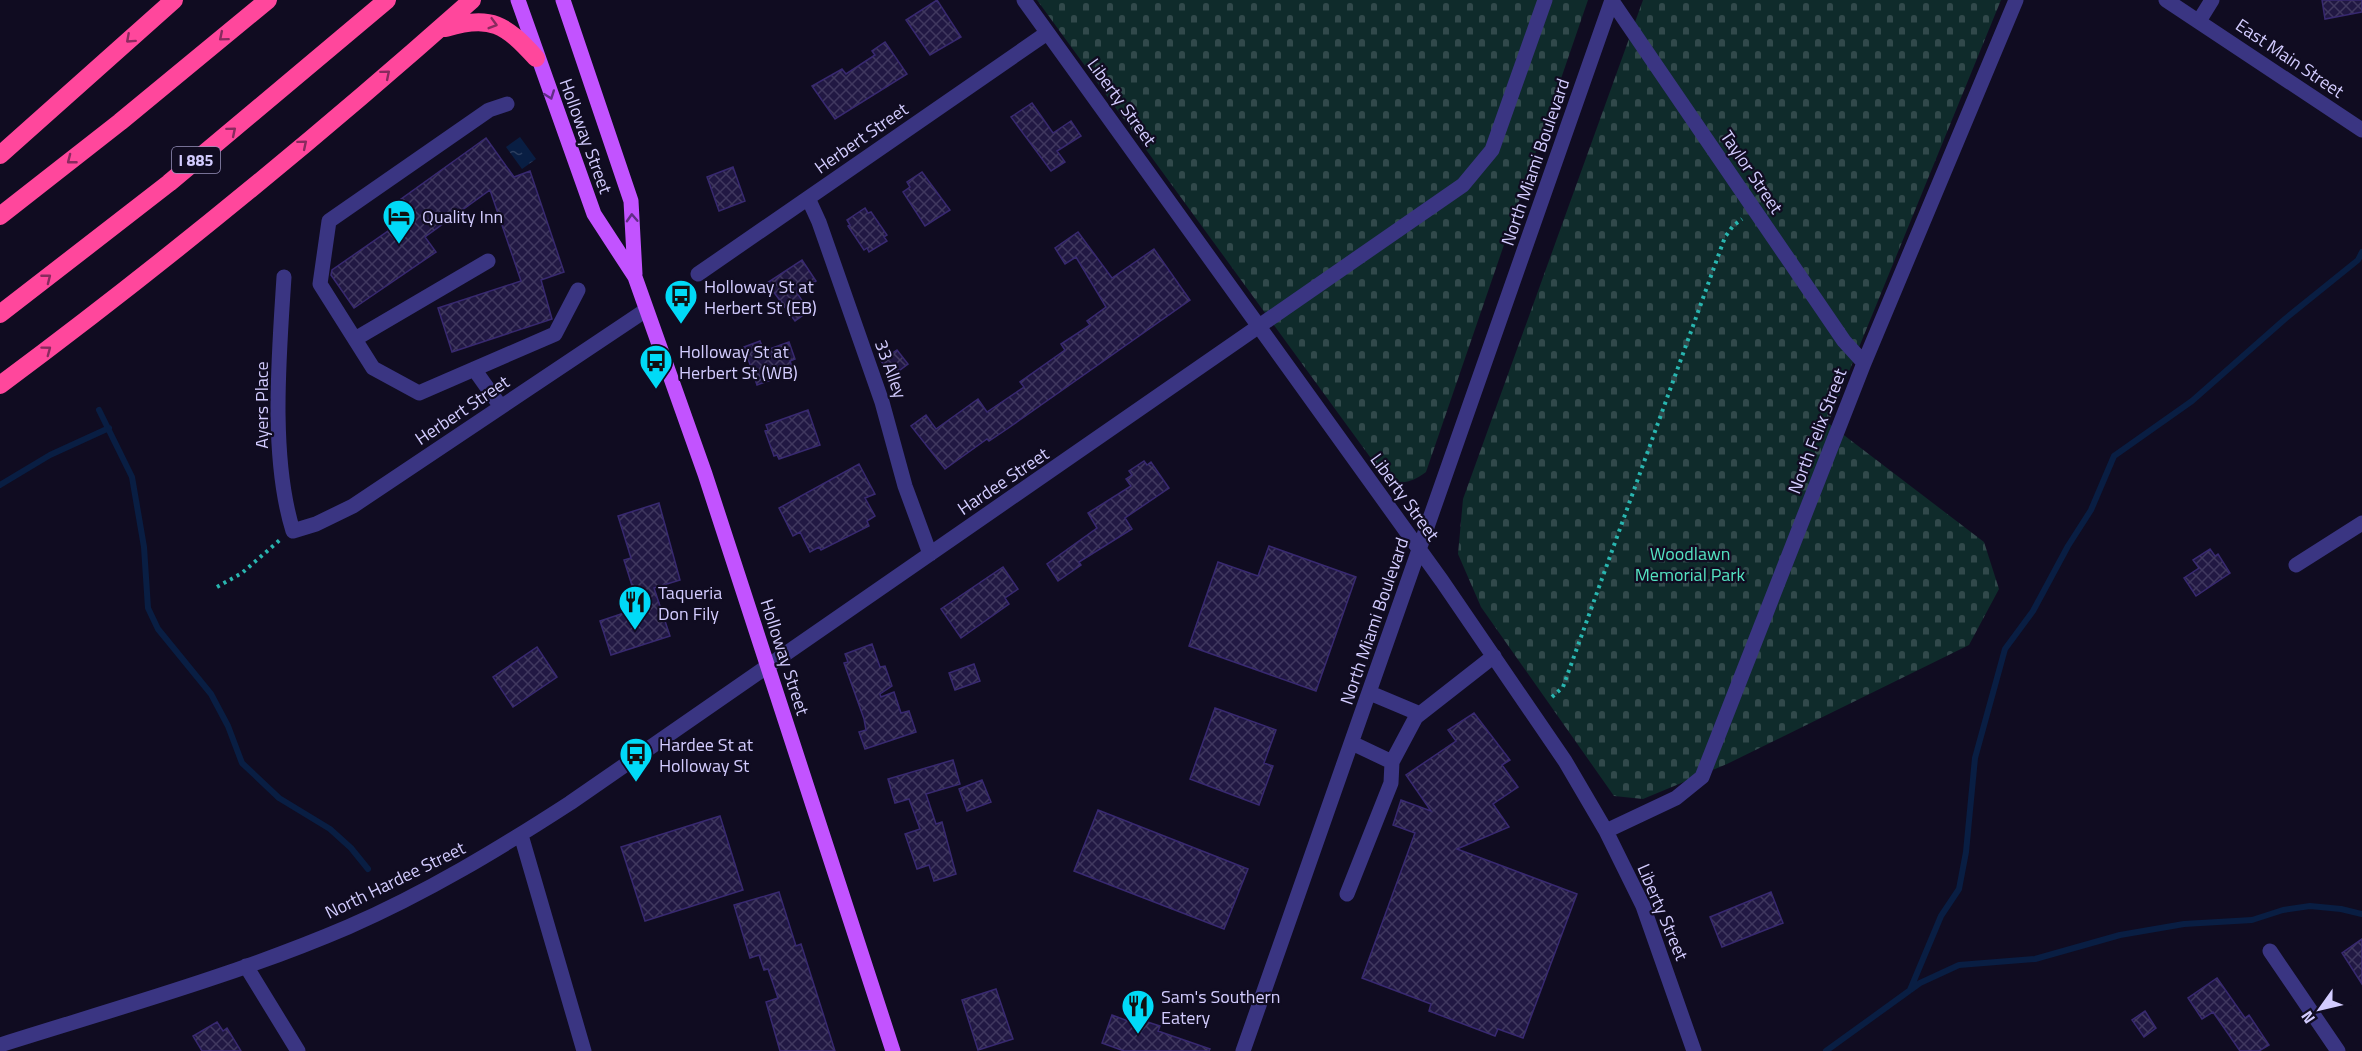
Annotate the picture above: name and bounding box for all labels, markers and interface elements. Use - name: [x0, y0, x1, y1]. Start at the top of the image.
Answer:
- street label: East Main Street: [2230, 12, 2350, 105]
- one-way arrow: [487, 17, 498, 29]
- one-way arrow: [219, 30, 230, 41]
- one-way arrow: [126, 32, 137, 43]
- street label: Liberty Street: [1081, 53, 1164, 152]
- one-way arrow: [379, 70, 390, 81]
- street label: Holloway Street: [553, 75, 620, 198]
- street label: North Miami Boulevard: [1494, 75, 1576, 249]
- one-way arrow: [543, 89, 556, 100]
- street label: Herbert Street: [809, 95, 914, 180]
- street label: Taylor Street: [1714, 125, 1790, 220]
- one-way arrow: [225, 127, 236, 138]
- one-way arrow: [296, 140, 307, 151]
- road number: I 885: [172, 147, 220, 173]
- one-way arrow: [67, 153, 78, 164]
- hotel icon: Quality Inn: [381, 198, 417, 245]
- place label: Quality Inn: [422, 203, 503, 230]
- one-way arrow: [625, 214, 638, 223]
- place label: Holloway St at Herbert St (EB): [704, 273, 817, 321]
- one-way arrow: [40, 275, 51, 286]
- bus stop icon: Holloway St at Herbert St (EB): [663, 278, 699, 325]
- street label: 33 Alley: [868, 336, 914, 402]
- place label: Holloway St at Herbert St (WB): [679, 338, 798, 386]
- bus stop icon: Holloway St at Herbert St (WB): [638, 343, 674, 390]
- one-way arrow: [40, 347, 51, 358]
- street label: Ayers Place: [248, 361, 275, 449]
- street label: North Felix Street: [1781, 364, 1854, 498]
- street label: Herbert Street: [409, 368, 515, 452]
- street label: Hardee Street: [952, 440, 1055, 522]
- street label: Liberty Street: [1364, 448, 1447, 547]
- street label: North Miami Boulevard: [1333, 534, 1415, 708]
- park label: Woodlawn Memorial Park: [1635, 540, 1746, 588]
- place label: Taqueria Don Fily: [658, 579, 722, 627]
- restaurant icon: Taqueria Don Fily: [617, 584, 653, 631]
- street label: Holloway Street: [753, 595, 817, 719]
- place label: Hardee St at Holloway St: [659, 731, 754, 779]
- bus stop icon: Hardee St at Holloway St: [618, 736, 654, 783]
- street label: North Hardee Street: [320, 834, 470, 926]
- street label: Liberty Street: [1631, 859, 1696, 965]
- north arrow: [2290, 979, 2350, 1039]
- place label: Sam's Southern Eatery: [1161, 983, 1280, 1031]
- restaurant icon: Sam's Southern Eatery: [1120, 988, 1156, 1035]
- text: N: [2295, 1006, 2321, 1029]

